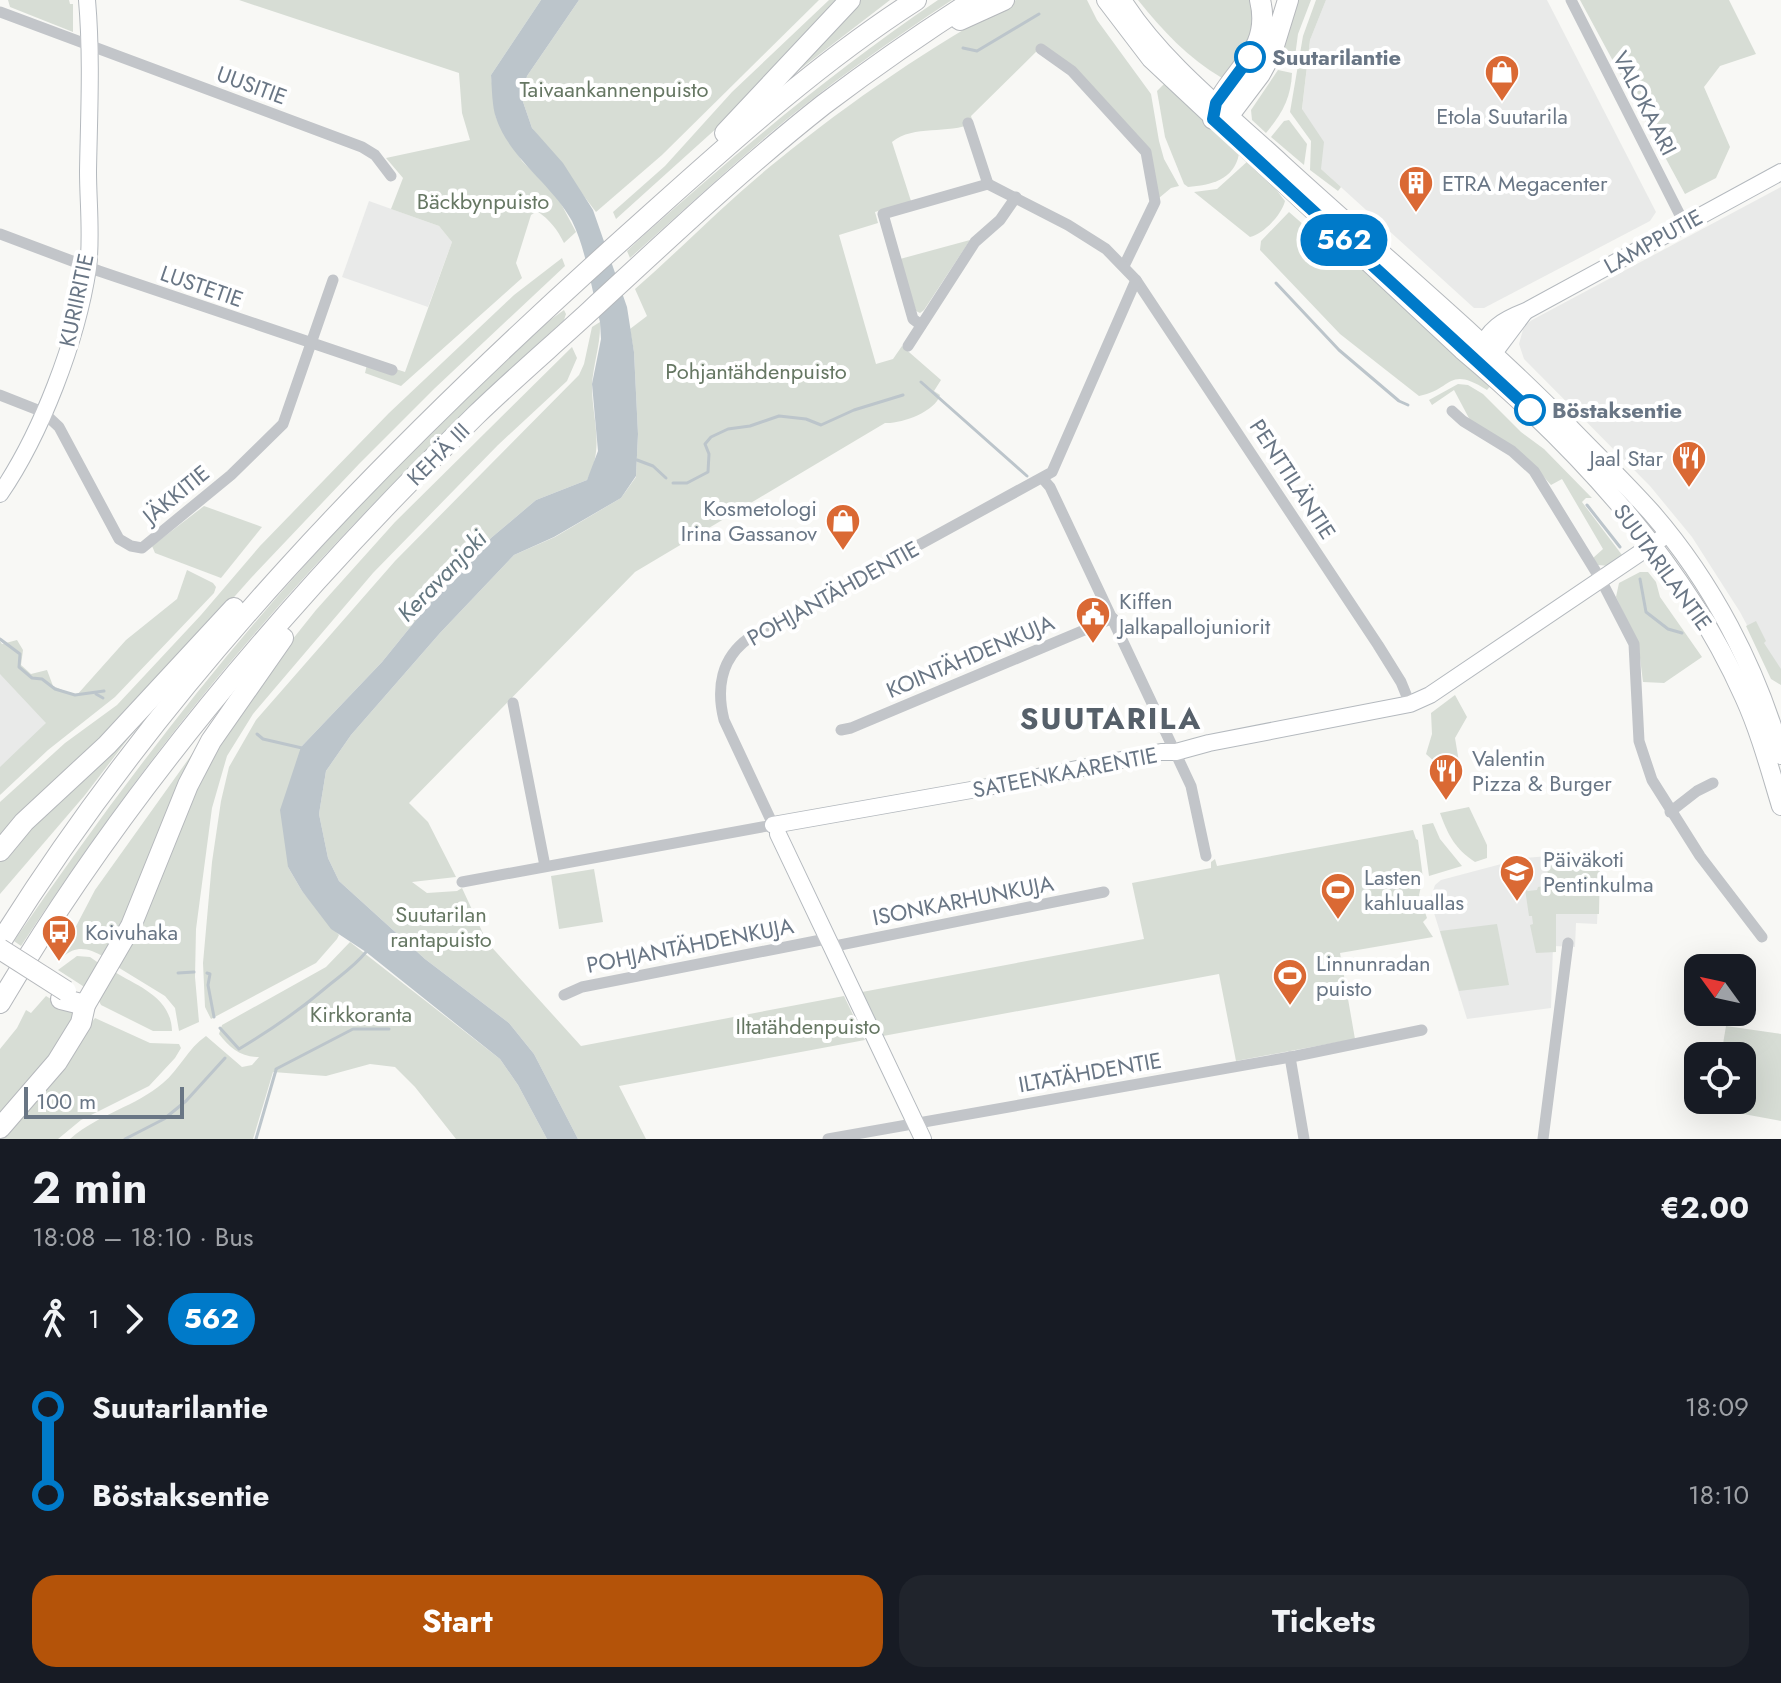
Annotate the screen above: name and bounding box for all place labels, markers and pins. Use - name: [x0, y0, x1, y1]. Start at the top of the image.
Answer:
- place label: Suutarilantie: [1272, 41, 1401, 73]
- marker: Suutarilantie: [1235, 42, 1265, 72]
- shop icon: Etola Suutarila: [1483, 53, 1521, 103]
- place label: Etola Suutarila: [1436, 100, 1568, 132]
- building icon: ETRA Megacenter: [1397, 164, 1435, 214]
- place label: ETRA Megacenter: [1442, 167, 1608, 199]
- place label: Böstaksentie: [1552, 394, 1682, 426]
- marker: Böstaksentie: [1515, 395, 1545, 425]
- restaurant icon: Jaal Star: [1670, 439, 1708, 489]
- place label: Jaal Star: [1586, 442, 1663, 474]
- place label: Kosmetologi Irina Gassanov: [681, 492, 817, 549]
- shop icon: Kosmetologi Irina Gassanov: [824, 502, 862, 552]
- place label: Kiffen Jalkapallojuniorit: [1116, 585, 1271, 642]
- public building icon: Kiffen Jalkapallojuniorit: [1074, 595, 1112, 645]
- place label: Valentin Pizza & Burger: [1472, 742, 1612, 799]
- restaurant icon: Valentin Pizza & Burger: [1427, 752, 1465, 802]
- place label: Päiväkoti Pentinkulma: [1543, 843, 1654, 900]
- school or university icon: Päiväkoti Pentinkulma: [1498, 853, 1536, 903]
- place label: Lasten kahluuallas: [1364, 861, 1464, 918]
- sports icon: Lasten kahluuallas: [1319, 871, 1357, 921]
- bus stop icon: Koivuhaka: [40, 913, 78, 963]
- place label: Koivuhaka: [85, 916, 178, 948]
- place label: Linnunradan puisto: [1316, 947, 1431, 1004]
- sports icon: Linnunradan puisto: [1271, 957, 1309, 1007]

